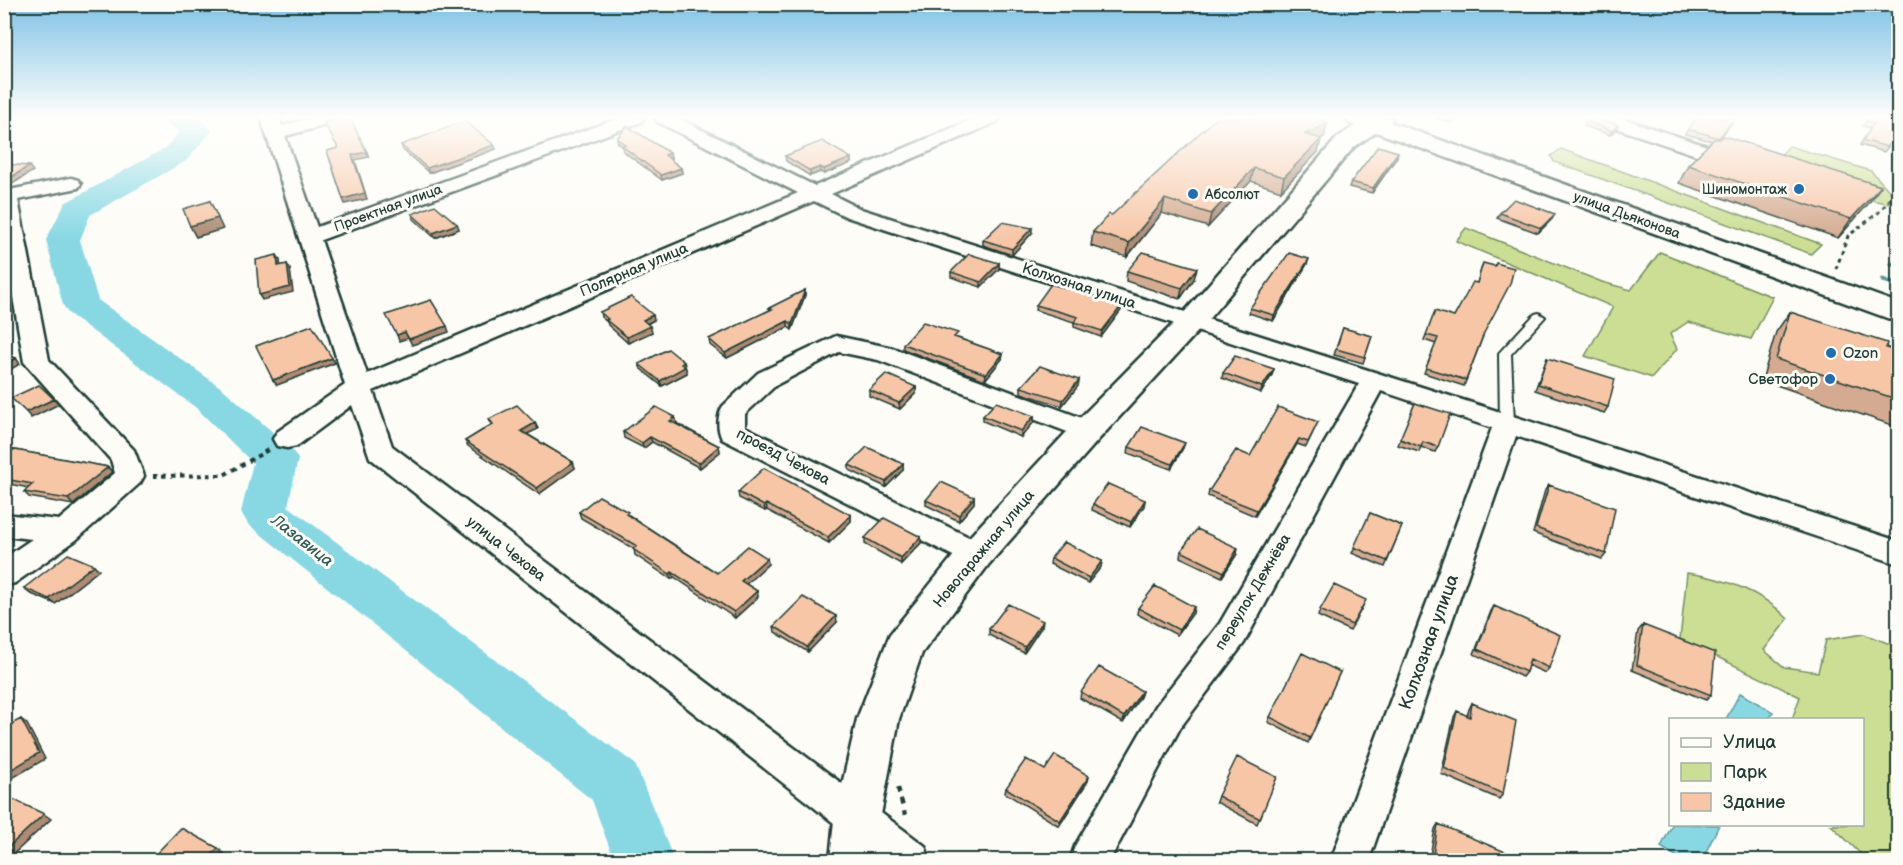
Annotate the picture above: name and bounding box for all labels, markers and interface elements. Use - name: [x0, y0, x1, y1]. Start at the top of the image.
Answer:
- street label: Проектная улица: [332, 180, 445, 235]
- place label: Шиномонтаж: [1702, 181, 1787, 198]
- marker: Шиномонтаж: [1792, 182, 1806, 196]
- place label: Абсолют: [1204, 186, 1260, 203]
- marker: Абсолют: [1186, 187, 1200, 201]
- street label: улица Дьяконова: [1571, 188, 1683, 242]
- street label: Полярная улица: [577, 239, 691, 301]
- street label: Колхозная улица: [1020, 259, 1138, 313]
- place label: Ozon: [1843, 344, 1878, 363]
- marker: Ozon: [1824, 346, 1838, 360]
- place label: Светофор: [1748, 370, 1819, 389]
- marker: Светофор: [1823, 372, 1837, 386]
- street label: проезд Чехова: [733, 424, 833, 490]
- street label: Новогаражная улица: [929, 486, 1039, 612]
- water label: Лазавица: [267, 510, 337, 571]
- street label: улица Чехова: [463, 512, 549, 586]
- street label: переулок Дежнёва: [1211, 530, 1295, 653]
- street label: Колхозная улица: [1395, 571, 1463, 712]
- legend: [1669, 718, 1864, 826]
- text: Улица: [1723, 732, 1777, 753]
- text: Парк: [1723, 762, 1767, 783]
- text: Здание: [1723, 792, 1785, 813]

